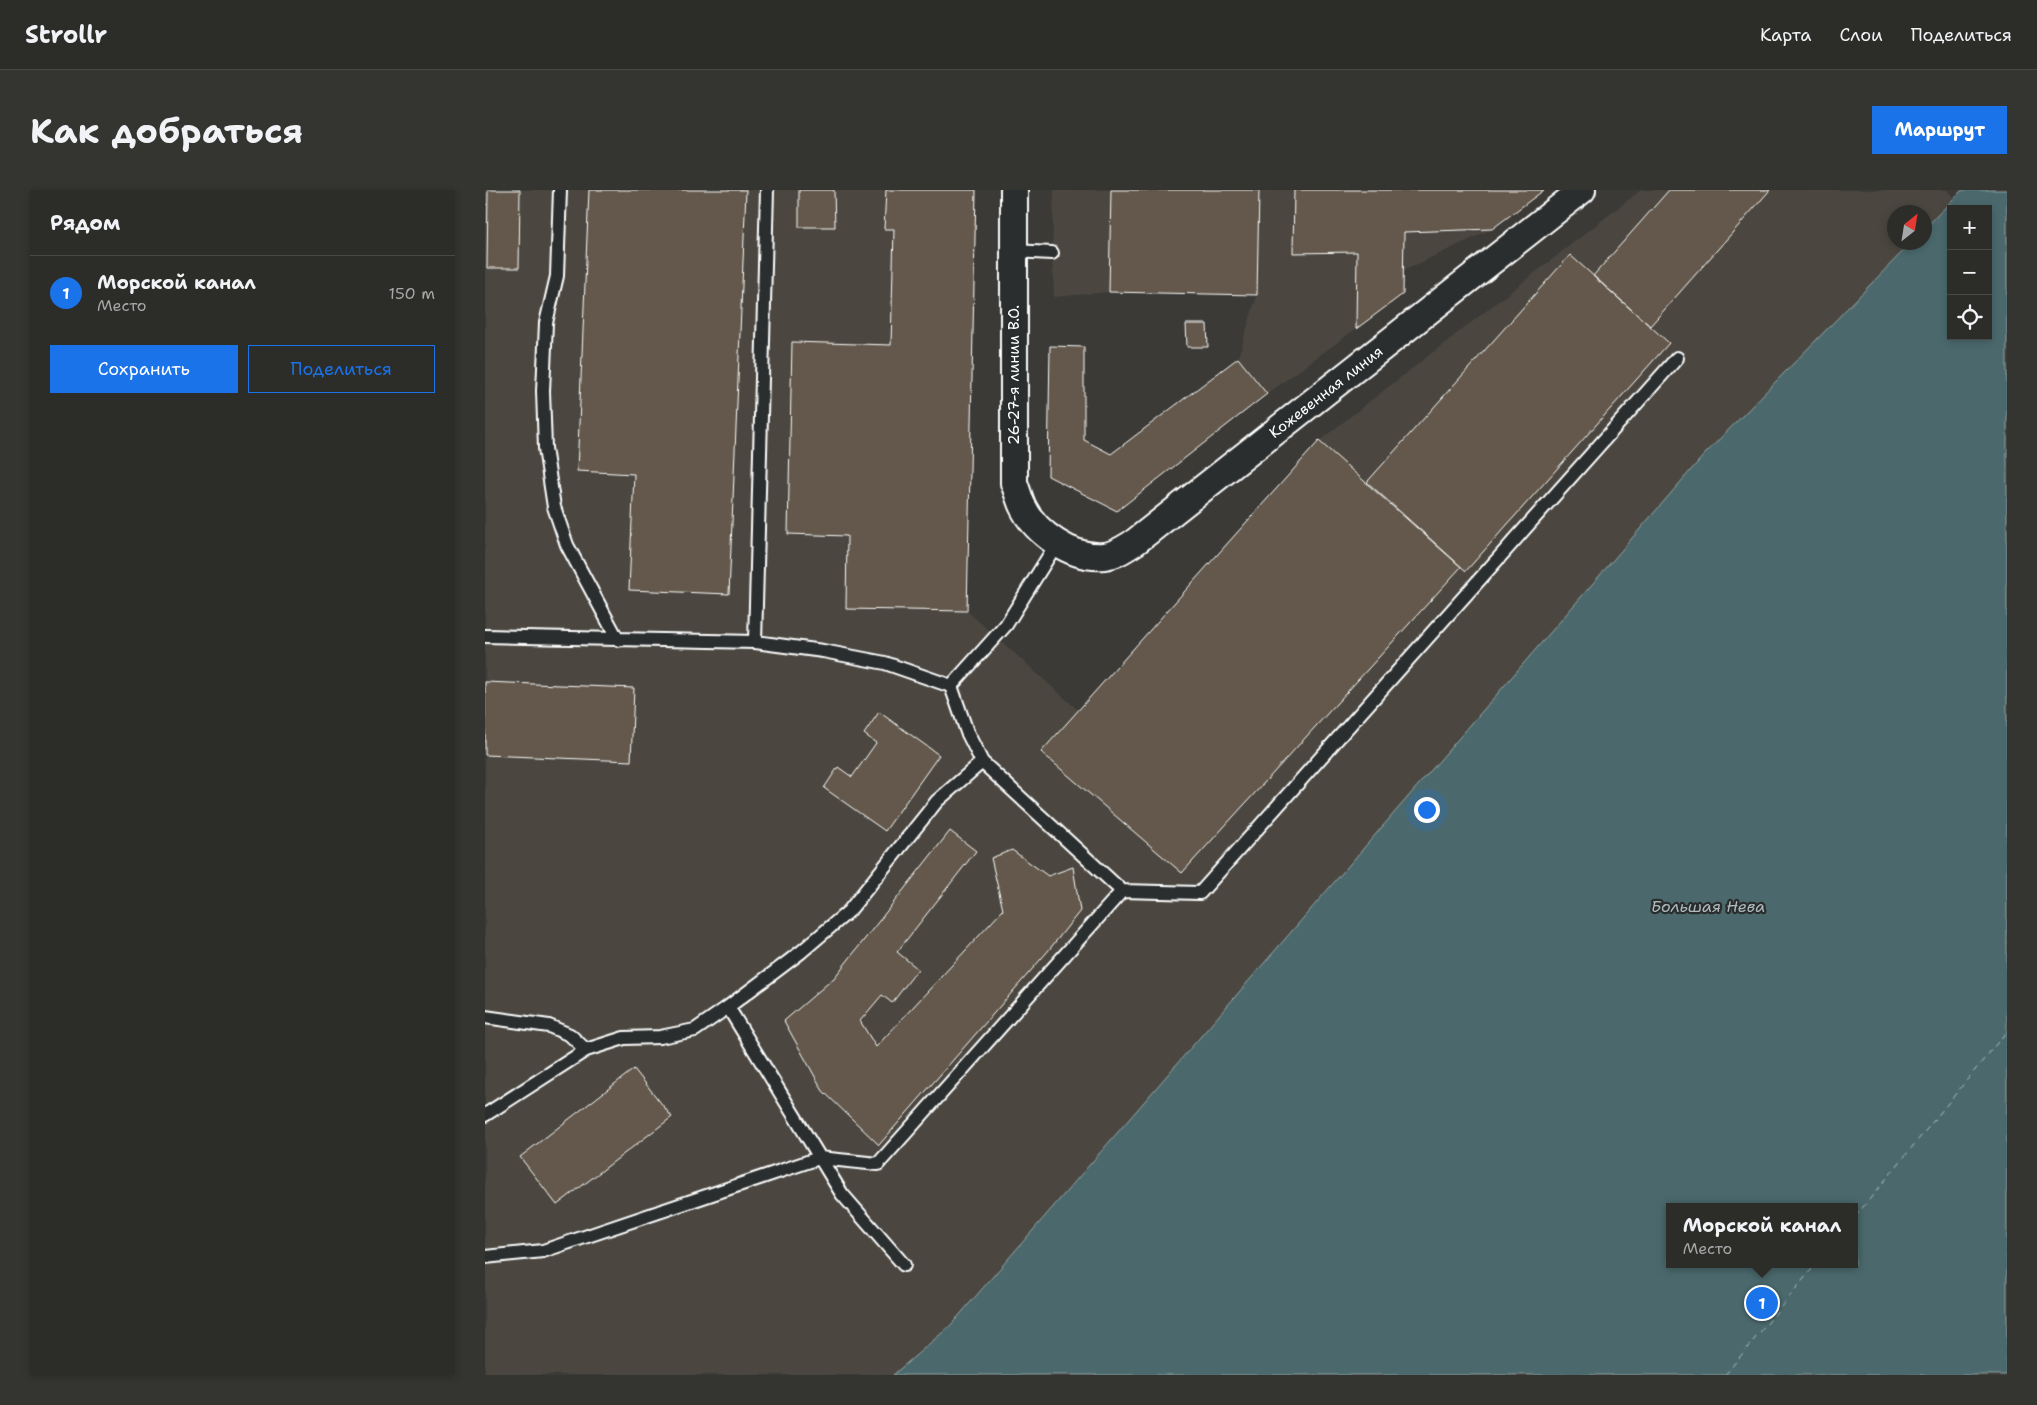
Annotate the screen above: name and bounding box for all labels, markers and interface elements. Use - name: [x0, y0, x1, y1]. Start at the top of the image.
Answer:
- text: Strollr: [25, 19, 107, 51]
- text: Карта: [1760, 23, 1811, 47]
- text: Слои: [1839, 23, 1883, 47]
- text: Поделиться: [1911, 23, 2012, 47]
- button: Маршрут: [1872, 106, 2007, 154]
- text: Как добраться: [30, 107, 303, 154]
- north arrow: [1887, 205, 1932, 250]
- map controls: [1947, 205, 1992, 340]
- button: +: [1947, 205, 1992, 250]
- text: Рядом: [50, 209, 120, 237]
- button: −: [1947, 250, 1992, 295]
- text: Морской канал: [97, 270, 256, 295]
- text: 1: [62, 283, 70, 304]
- text: 150 m: [388, 283, 435, 304]
- text: Место: [97, 295, 147, 316]
- button: locate: [1947, 295, 1992, 340]
- street label: 26-27-я линии В.О.: [1004, 305, 1024, 445]
- street label: Кожевенная линия: [1265, 341, 1387, 443]
- button: Сохранить: [50, 345, 238, 393]
- button: Поделиться: [248, 345, 435, 393]
- your location: [1414, 797, 1440, 823]
- water label: Большая Нева: [1651, 896, 1765, 917]
- popup: [1666, 1203, 1858, 1268]
- text: Морской канал: [1683, 1213, 1841, 1238]
- text: Место: [1683, 1238, 1732, 1259]
- pin: 1: [1746, 1284, 1778, 1322]

